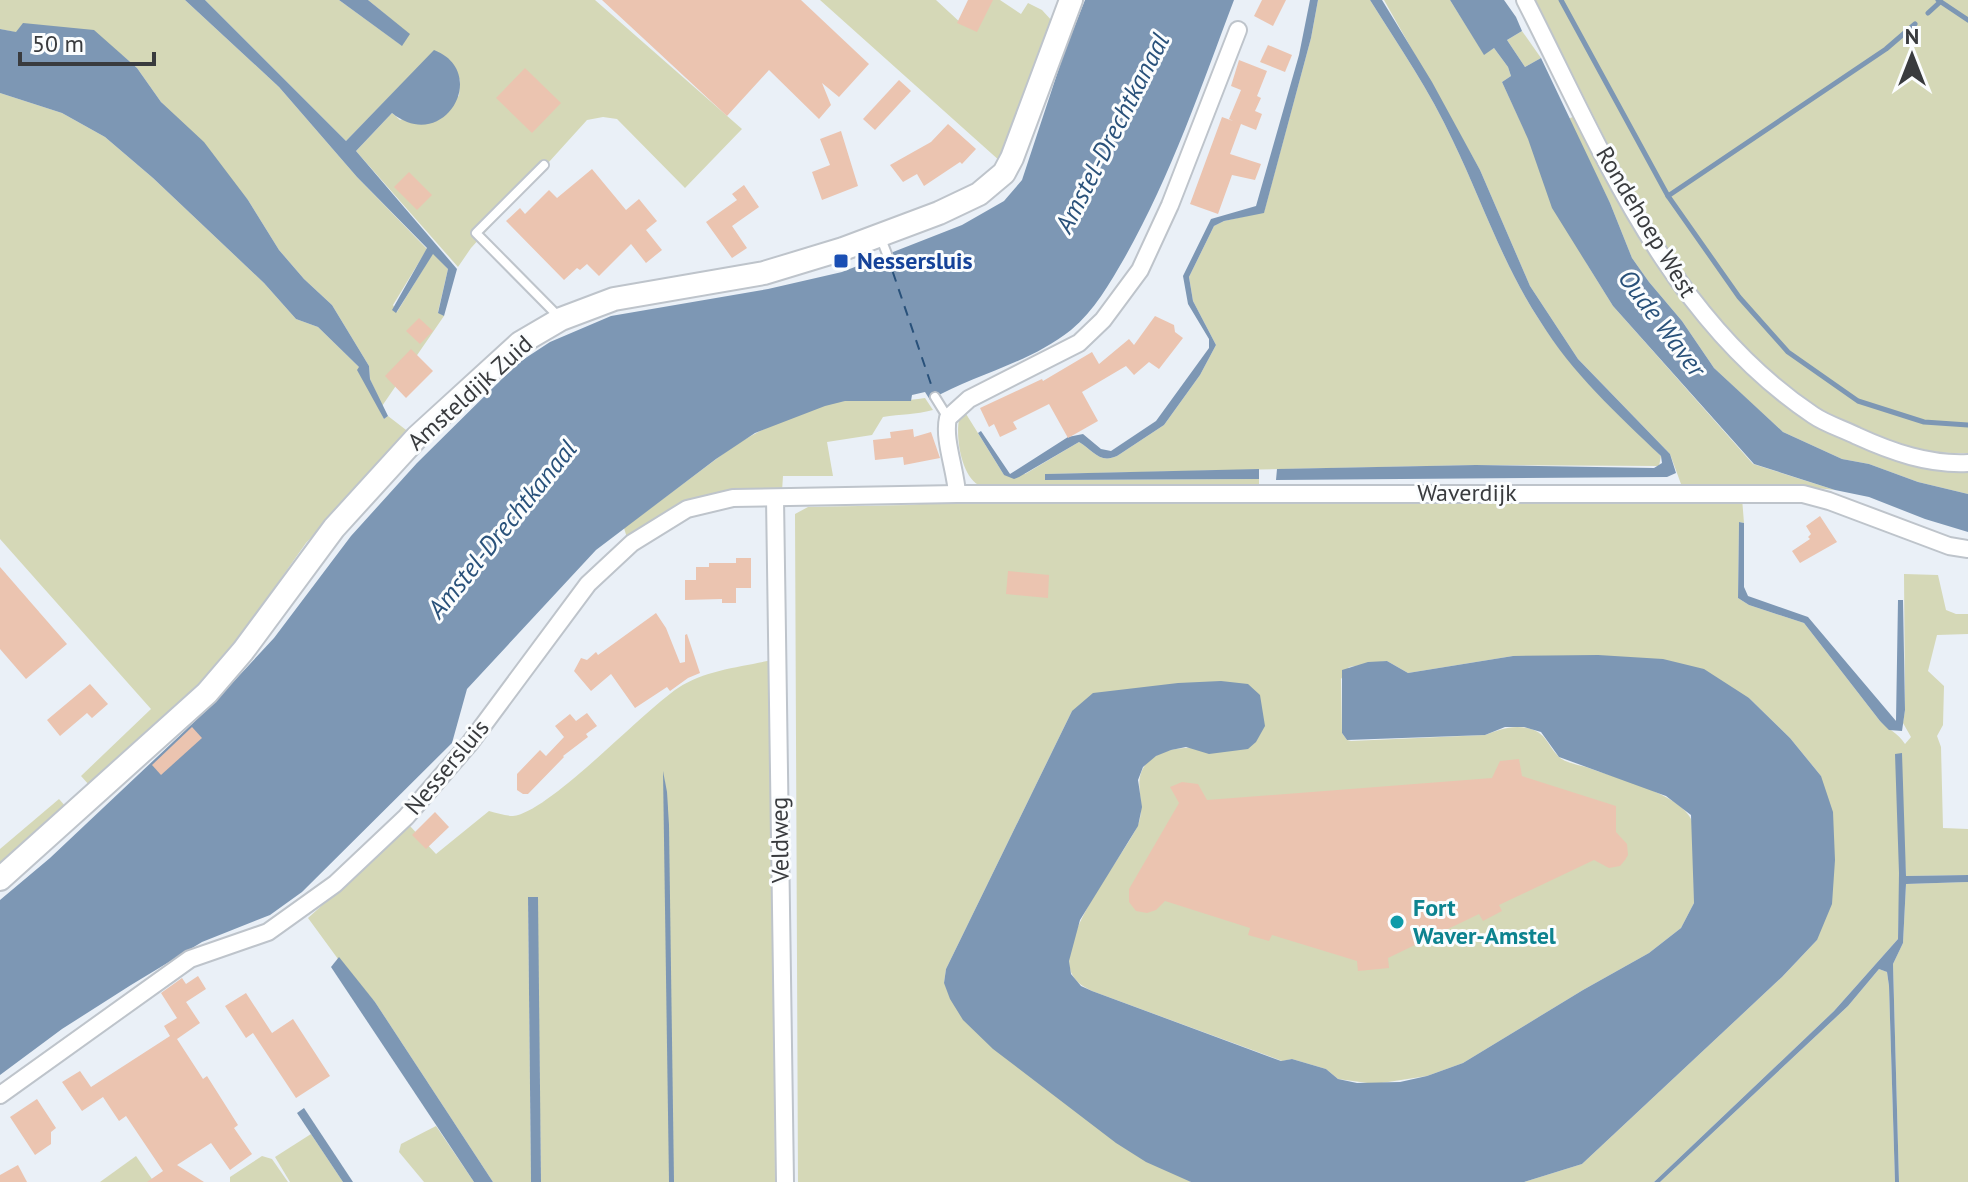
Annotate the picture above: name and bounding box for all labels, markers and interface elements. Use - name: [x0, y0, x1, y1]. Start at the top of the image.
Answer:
- scale bar: [20, 16, 154, 66]
- north arrow: [1872, 16, 1952, 96]
- text: N: [1905, 22, 1919, 50]
- water label: Amstel-Drechtkanaal: [1046, 27, 1176, 239]
- text: 50 m: [32, 28, 84, 59]
- street label: Rondehoep West: [1589, 141, 1704, 303]
- place label: Nessersluis: [857, 245, 973, 276]
- marker: Nessersluis: [832, 252, 850, 270]
- water label: Oude Waver: [1611, 262, 1714, 384]
- street label: Amsteldijk Zuid: [401, 328, 539, 457]
- water label: Amstel-Drechtkanaal: [419, 433, 584, 625]
- street label: Waverdijk: [1417, 477, 1517, 508]
- street label: Nessersluis: [398, 712, 496, 821]
- street label: Veldweg: [763, 796, 796, 885]
- place label: Fort Waver-Amstel: [1413, 892, 1557, 951]
- marker: Fort Waver-Amstel: [1388, 913, 1406, 931]

